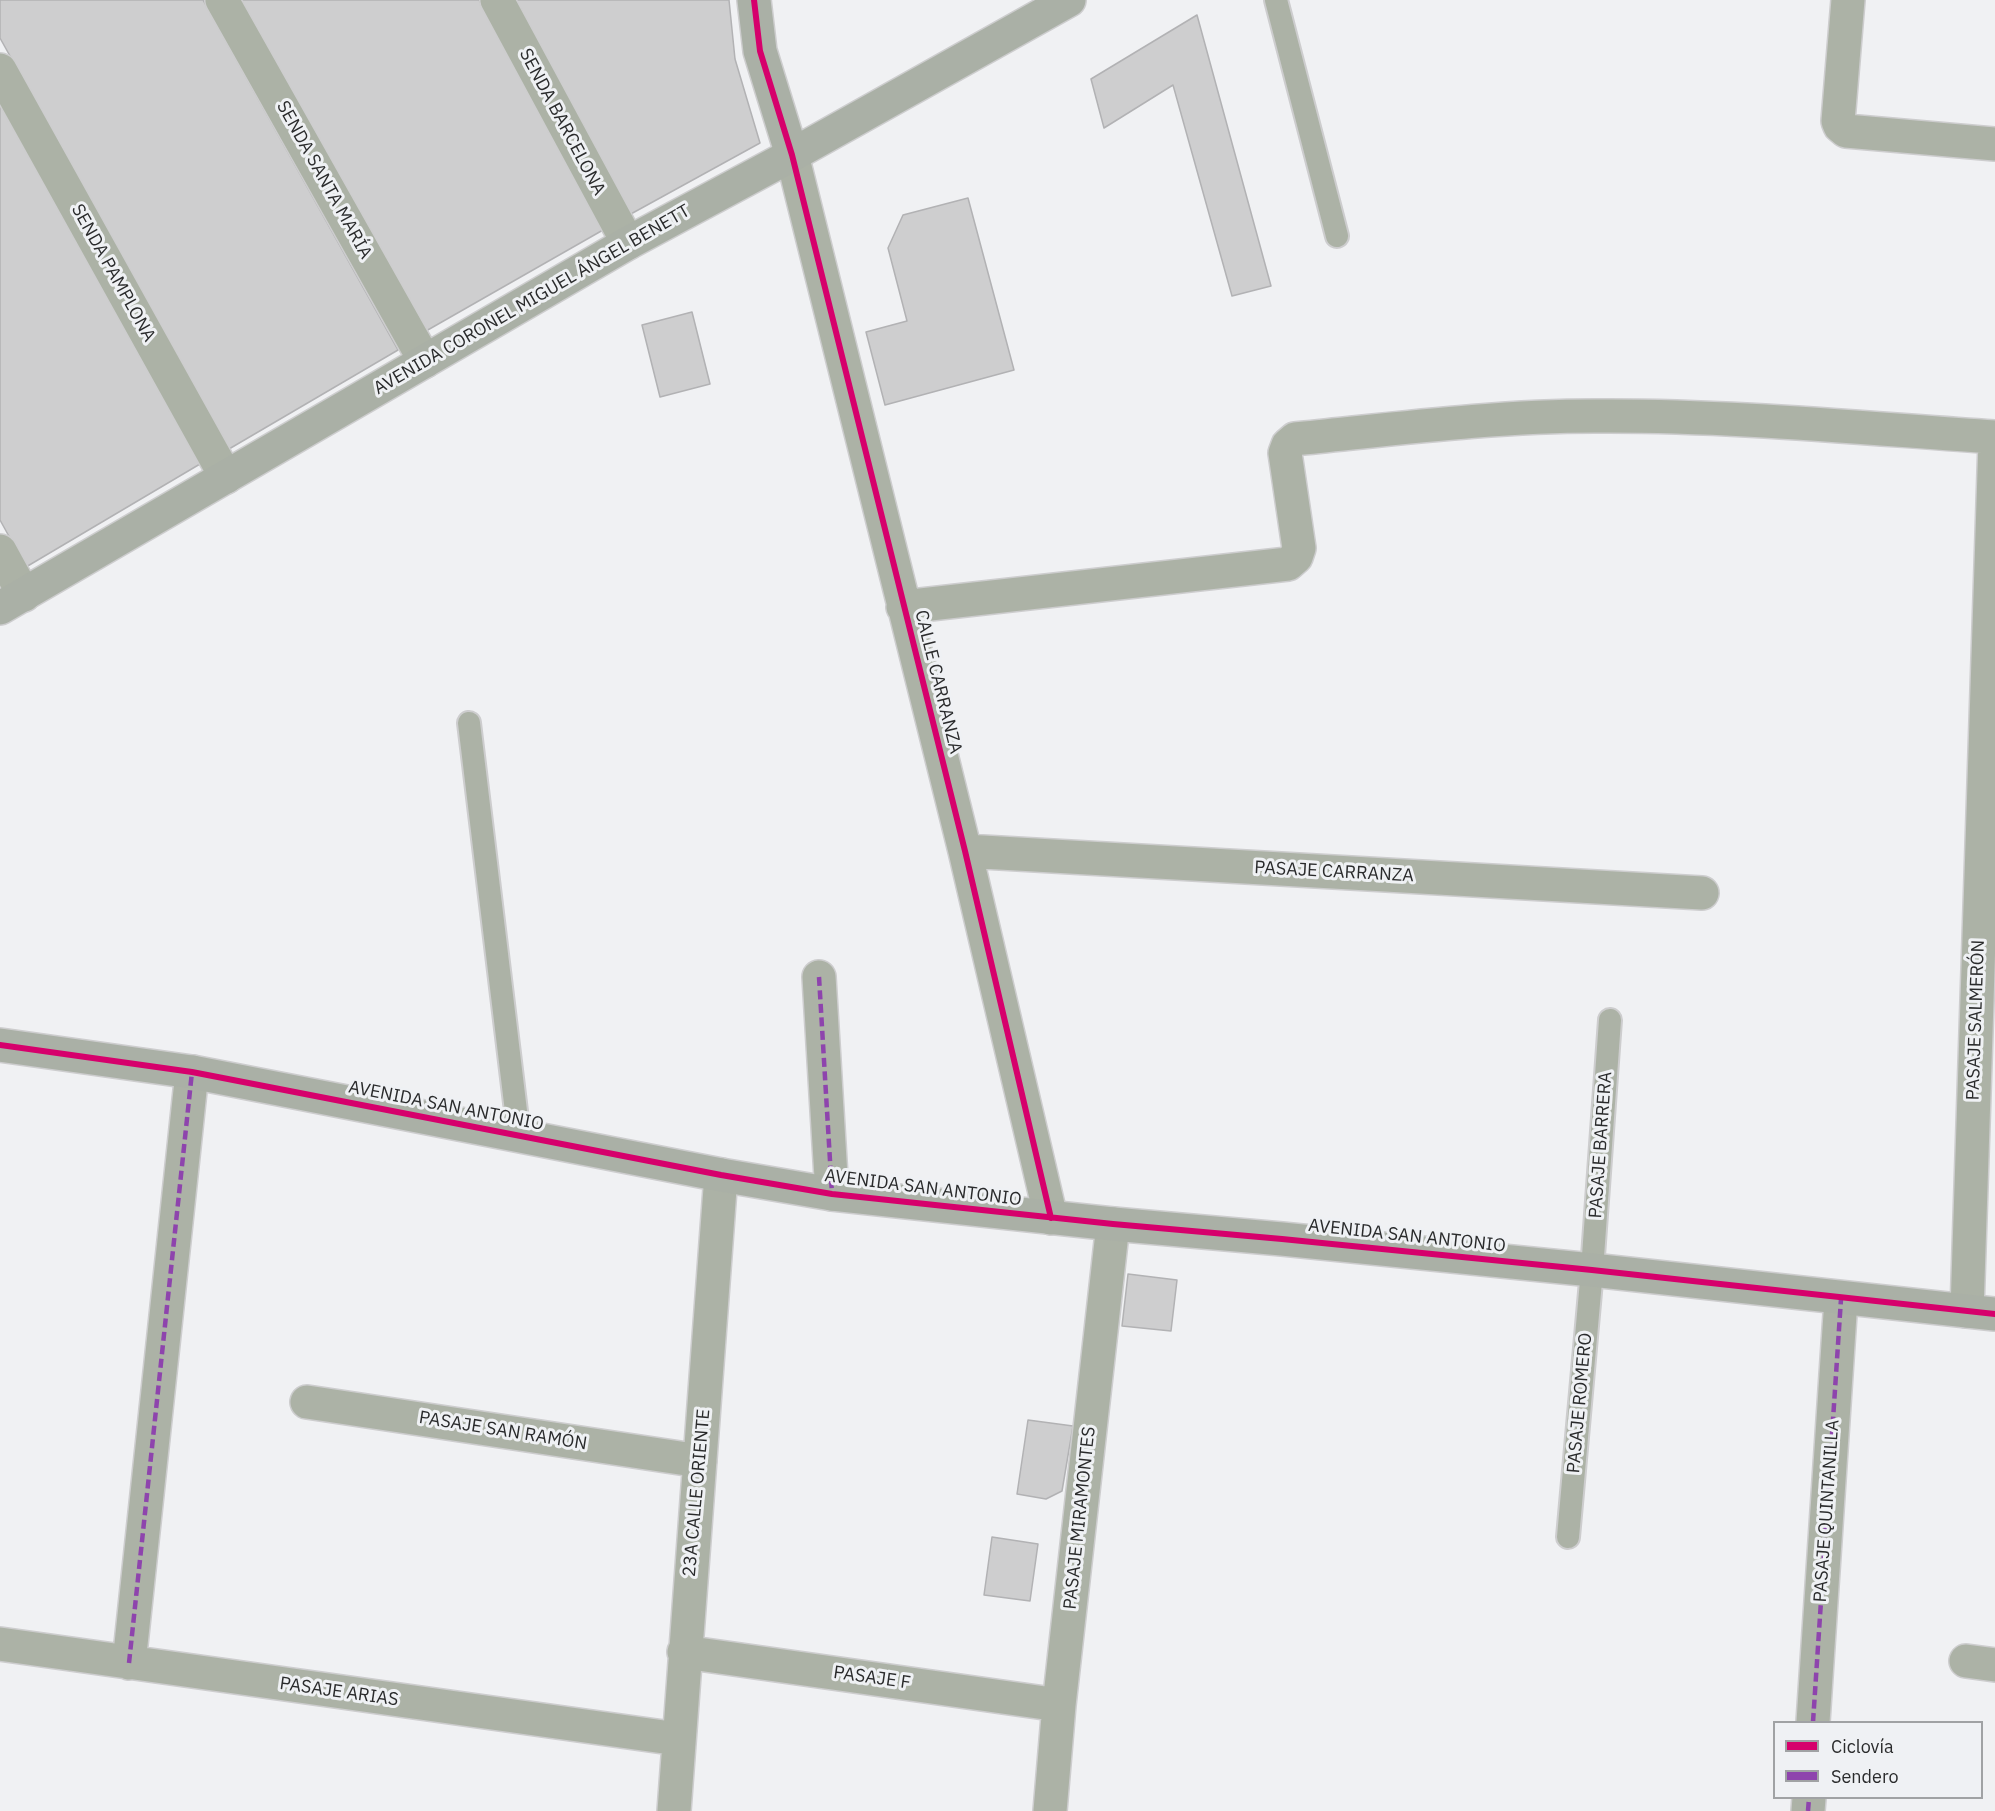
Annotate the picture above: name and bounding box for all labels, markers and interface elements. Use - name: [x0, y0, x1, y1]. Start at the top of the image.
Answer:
- street label: SENDA BARCELONA: [514, 45, 610, 199]
- street label: SENDA SANTA MARÍA: [272, 97, 376, 263]
- street label: SENDA PAMPLONA: [66, 200, 160, 346]
- street label: AVENIDA CORONEL MIGUEL ÁNGEL BENETT: [370, 200, 694, 400]
- street label: CALLE CARRANZA: [910, 608, 966, 756]
- street label: PASAJE CARRANZA: [1254, 857, 1414, 887]
- street label: PASAJE SALMERÓN: [1962, 939, 1990, 1101]
- street label: PASAJE BARRERA: [1585, 1071, 1617, 1219]
- street label: AVENIDA SAN ANTONIO: [347, 1076, 545, 1136]
- street label: AVENIDA SAN ANTONIO: [823, 1165, 1023, 1211]
- street label: AVENIDA SAN ANTONIO: [1307, 1215, 1507, 1257]
- street label: PASAJE ROMERO: [1563, 1332, 1597, 1474]
- street label: PASAJE SAN RAMÓN: [417, 1407, 589, 1455]
- street label: 23A CALLE ORIENTE: [679, 1408, 715, 1578]
- street label: PASAJE QUINTANILLA: [1810, 1419, 1844, 1603]
- street label: PASAJE MIRAMONTES: [1060, 1425, 1100, 1611]
- street label: PASAJE F: [832, 1662, 912, 1694]
- street label: PASAJE ARIAS: [278, 1673, 400, 1711]
- legend: [1773, 1721, 1983, 1799]
- text: Ciclovía: [1831, 1735, 1894, 1758]
- text: Sendero: [1831, 1765, 1898, 1788]

